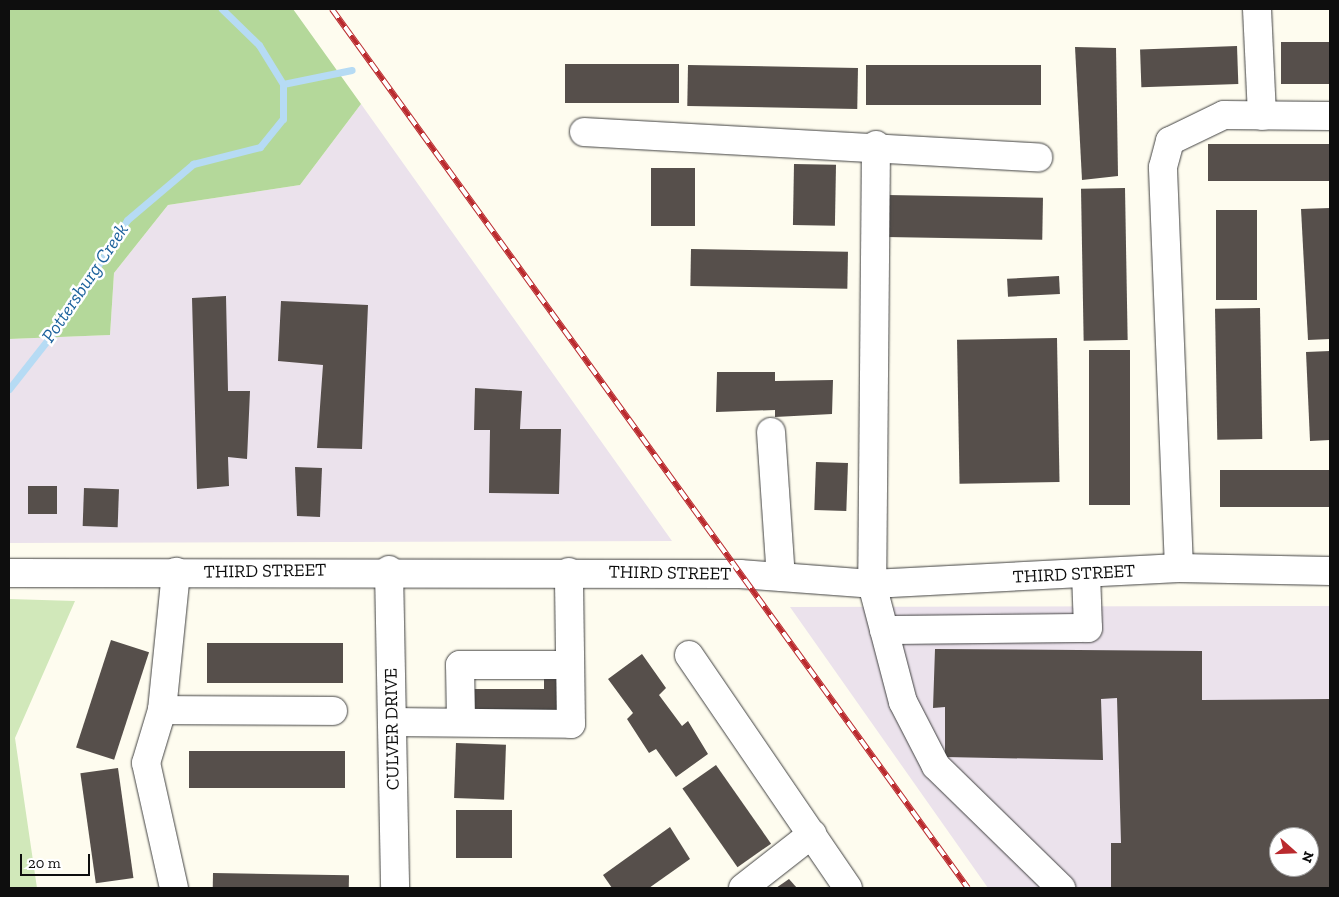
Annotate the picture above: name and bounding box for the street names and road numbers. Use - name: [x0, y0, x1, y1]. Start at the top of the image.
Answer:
- street label: THIRD STREET: [204, 559, 326, 583]
- street label: THIRD STREET: [1012, 560, 1136, 588]
- street label: THIRD STREET: [609, 561, 731, 585]
- street label: CULVER DRIVE: [380, 668, 404, 790]

